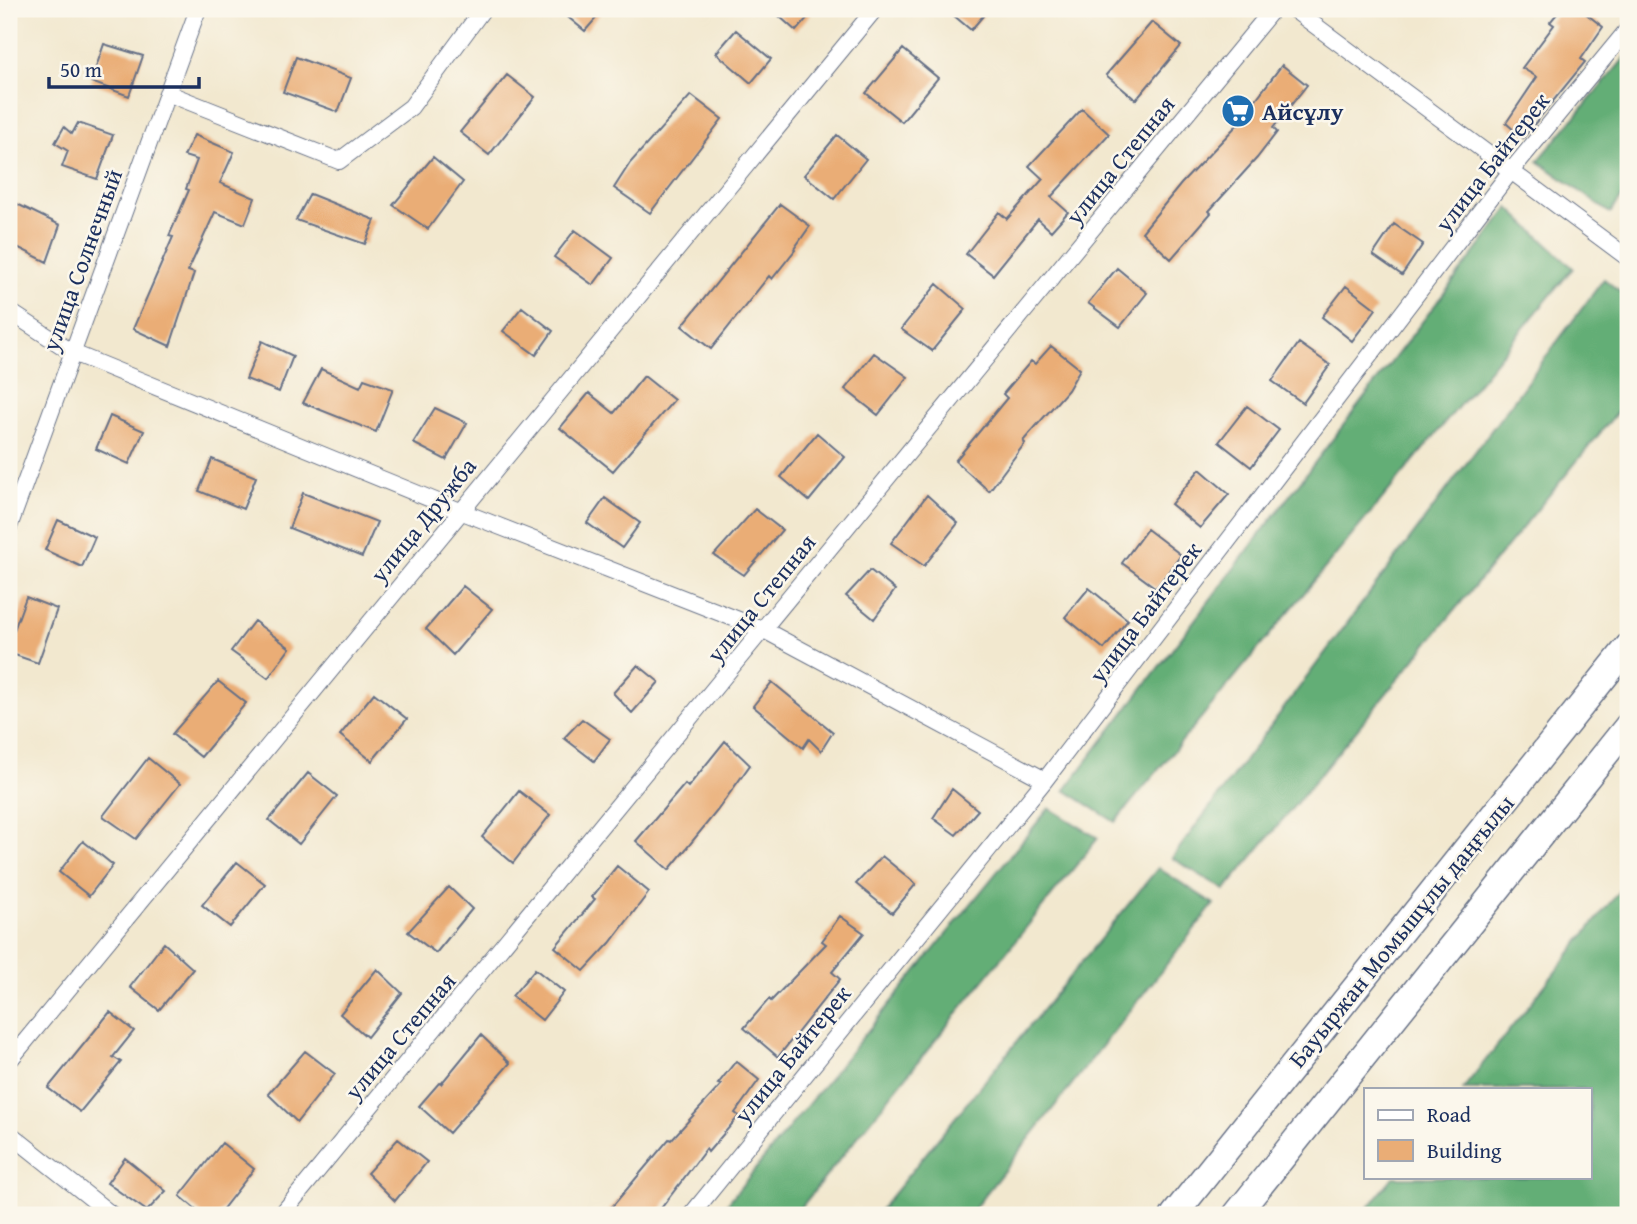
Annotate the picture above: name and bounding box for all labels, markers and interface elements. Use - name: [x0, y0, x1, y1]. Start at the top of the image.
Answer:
- scale bar: [49, 46, 200, 90]
- text: 50 m: [60, 54, 102, 85]
- street label: улица Байтерек: [1426, 84, 1558, 240]
- street label: улица Степная: [1056, 88, 1183, 233]
- supermarket icon: Айсұлу: [1219, 92, 1257, 130]
- place label: Айсұлу: [1262, 94, 1344, 129]
- street label: улица Солнечный: [32, 164, 131, 357]
- street label: улица Дружба: [361, 450, 485, 591]
- street label: улица Степная: [697, 526, 824, 671]
- street label: улица Байтерек: [1080, 534, 1210, 691]
- street label: Бауыржан Момышұлы даңғылы: [1280, 787, 1522, 1075]
- street label: улица Степная: [335, 965, 464, 1108]
- street label: улица Байтерек: [725, 977, 859, 1131]
- legend: [1364, 1088, 1592, 1178]
- text: Road: [1427, 1099, 1472, 1130]
- text: Building: [1427, 1135, 1502, 1166]

